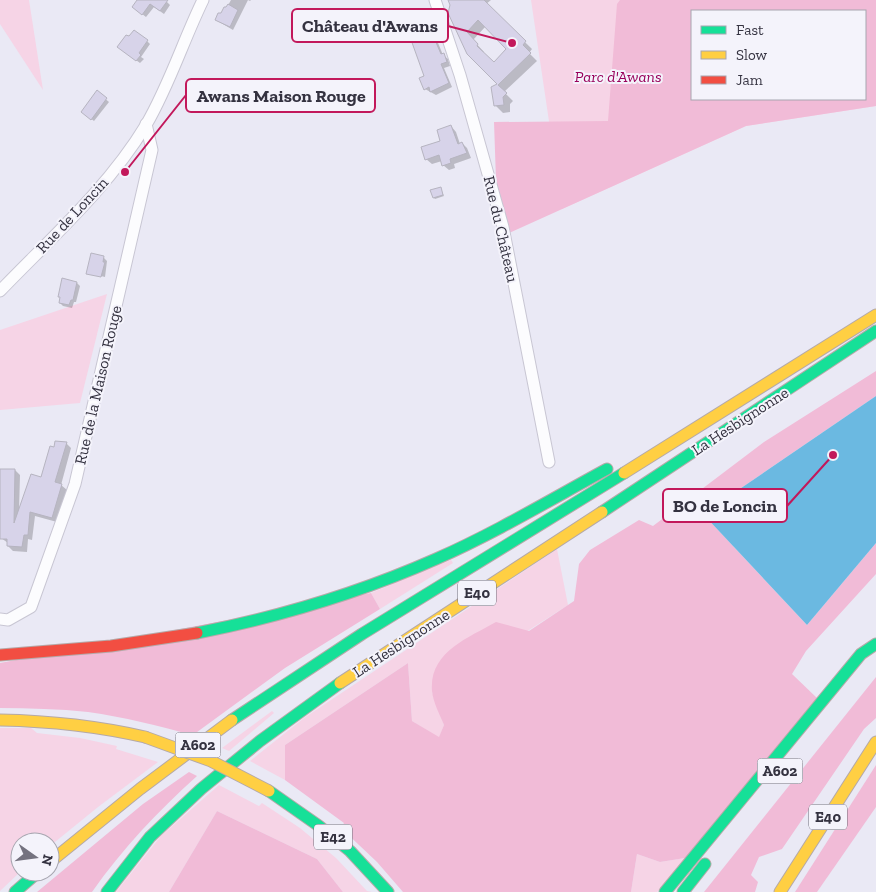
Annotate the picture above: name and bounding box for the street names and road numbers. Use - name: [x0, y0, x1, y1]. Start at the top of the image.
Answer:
- street label: Rue de Loncin: [32, 172, 113, 257]
- street label: Rue du Château: [480, 174, 522, 284]
- street label: Rue de la Maison Rouge: [70, 304, 126, 466]
- street label: La Hesbignonne: [688, 383, 792, 459]
- road number: E40: [458, 580, 496, 606]
- street label: La Hesbignonne: [349, 605, 453, 681]
- road number: A602: [176, 732, 220, 758]
- road number: A602: [758, 758, 802, 784]
- road number: E40: [809, 804, 847, 830]
- road number: E42: [314, 824, 352, 850]

